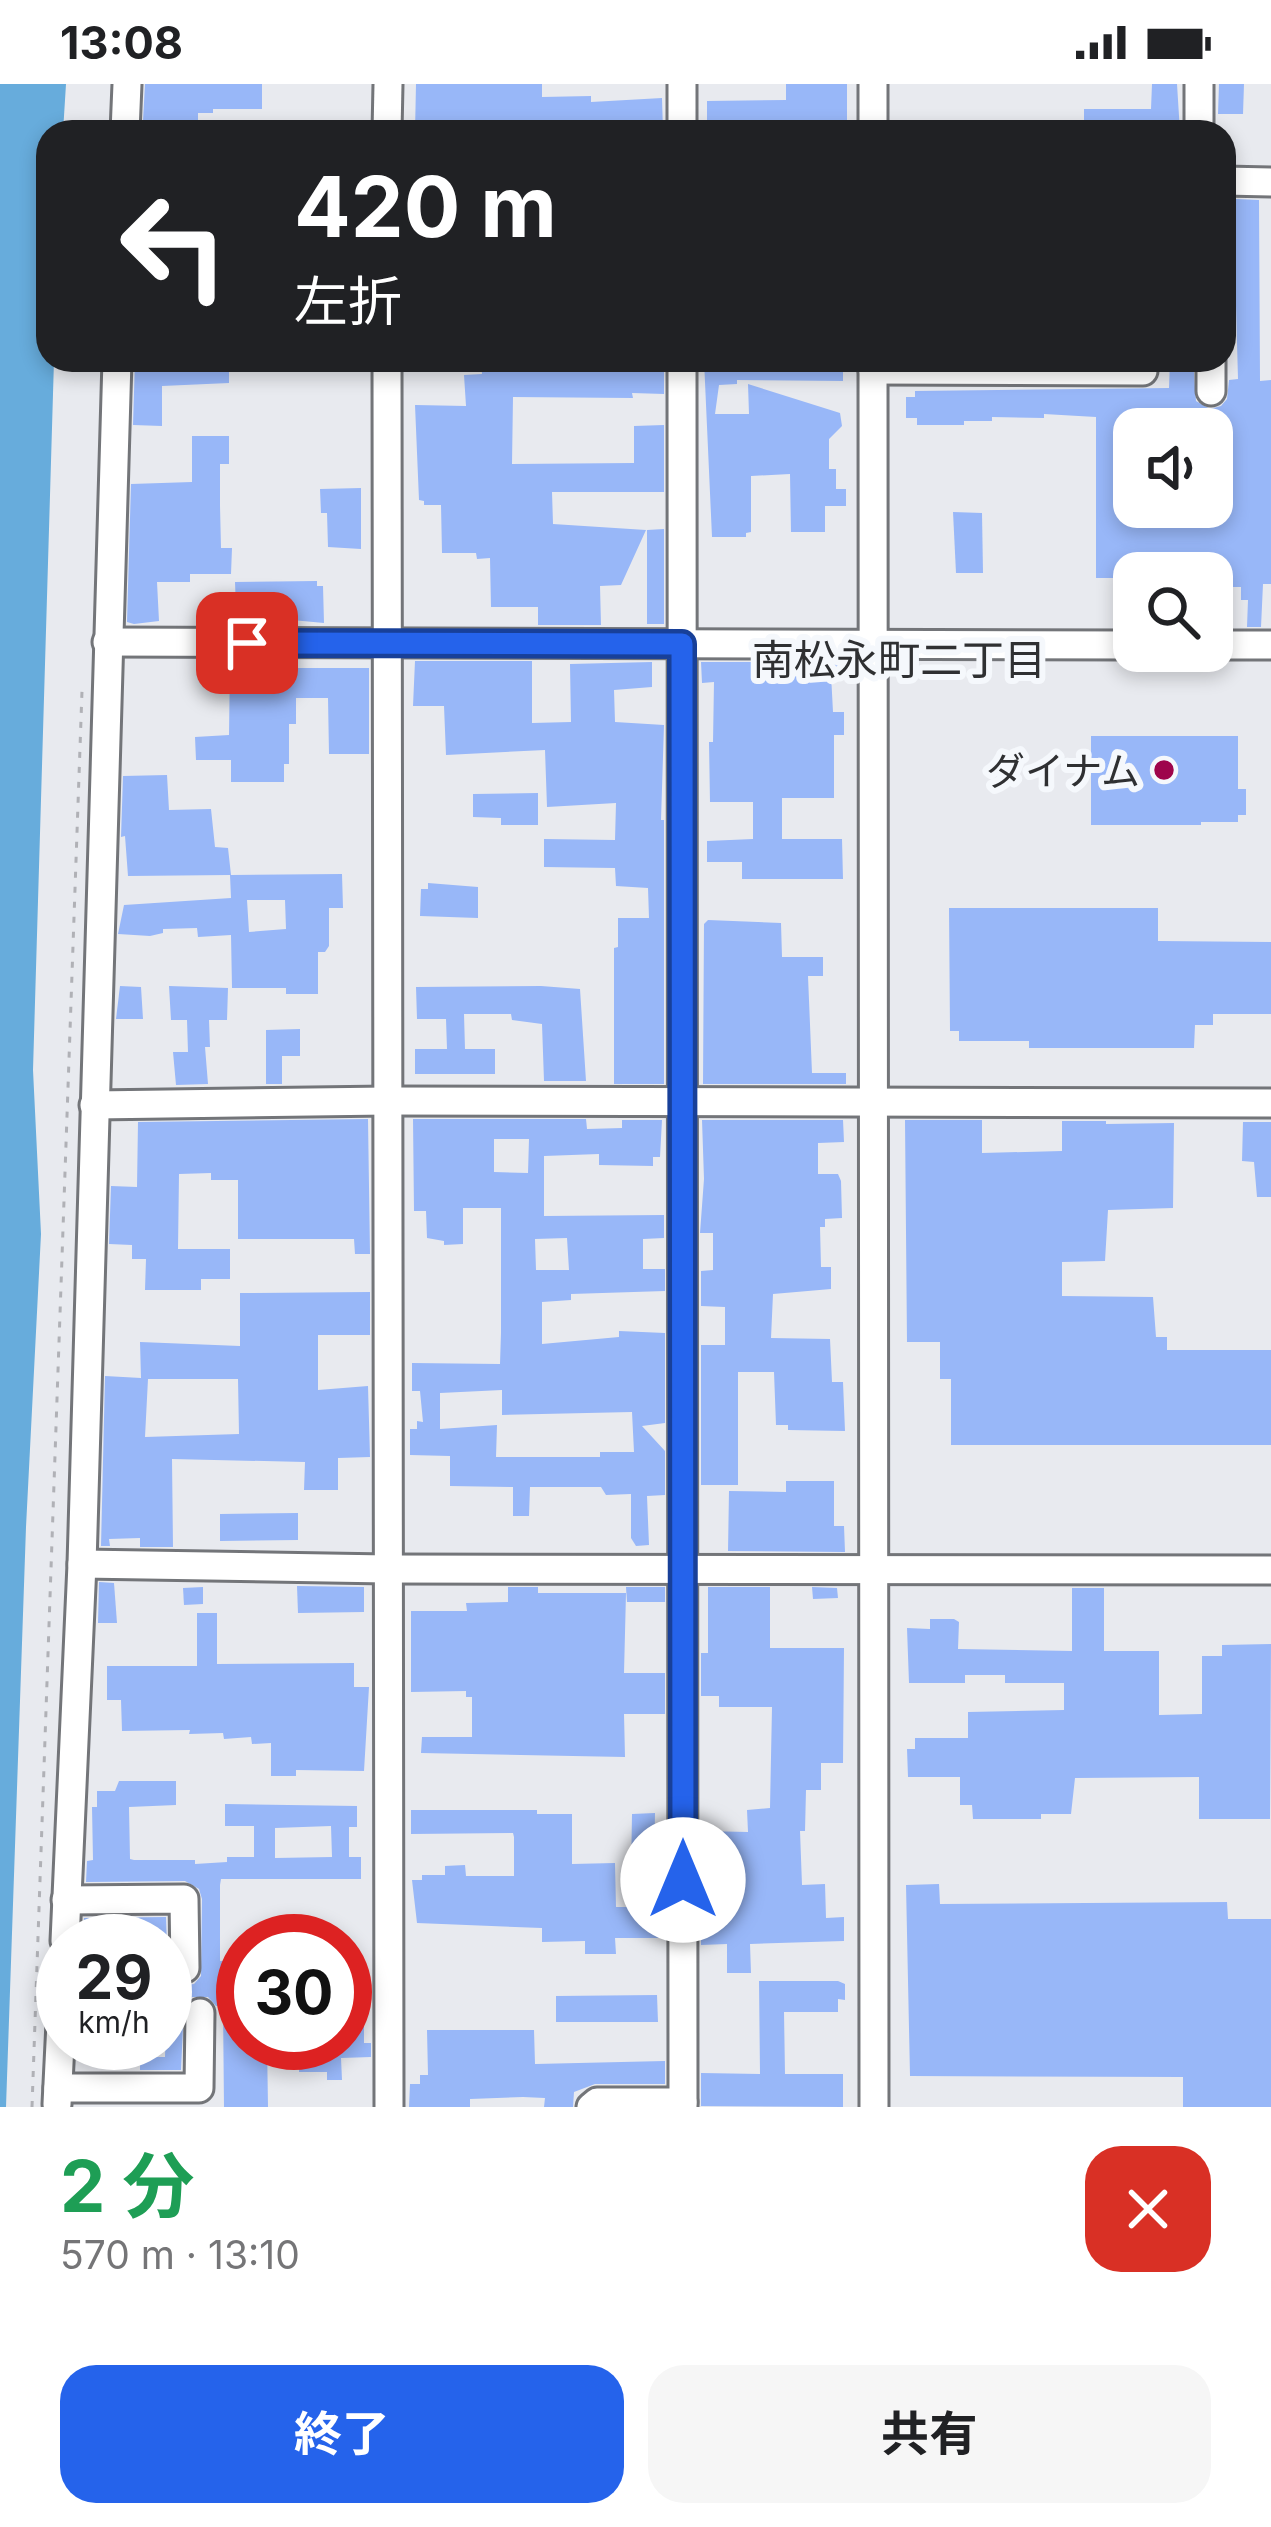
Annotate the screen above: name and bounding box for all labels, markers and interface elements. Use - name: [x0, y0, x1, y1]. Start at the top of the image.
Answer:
- text: 13:08: [60, 15, 183, 70]
- text: 420 m: [294, 156, 557, 257]
- icon: left: [96, 168, 252, 324]
- text: 左折: [294, 269, 402, 334]
- map controls: [1113, 408, 1233, 672]
- button: sound: [1113, 408, 1233, 528]
- button: search: [1113, 552, 1233, 672]
- pin: [196, 592, 298, 694]
- icon: arrive: [214, 610, 280, 676]
- district label: 南松永町二丁目: [752, 634, 1046, 685]
- place label: ダイナム: [986, 747, 1140, 794]
- marker: ダイナム: [1151, 757, 1177, 783]
- position arrow: [620, 1817, 746, 1943]
- speed limit sign: 30: [216, 1914, 372, 2070]
- text: 29: [76, 1941, 152, 2013]
- text: km/h: [78, 2004, 150, 2040]
- text: 2 分: [60, 2142, 194, 2229]
- button: close: [1085, 2146, 1211, 2272]
- text: 570 m · 13:10: [60, 2231, 300, 2278]
- button: 終了: [60, 2365, 624, 2503]
- button: 共有: [648, 2365, 1211, 2503]

